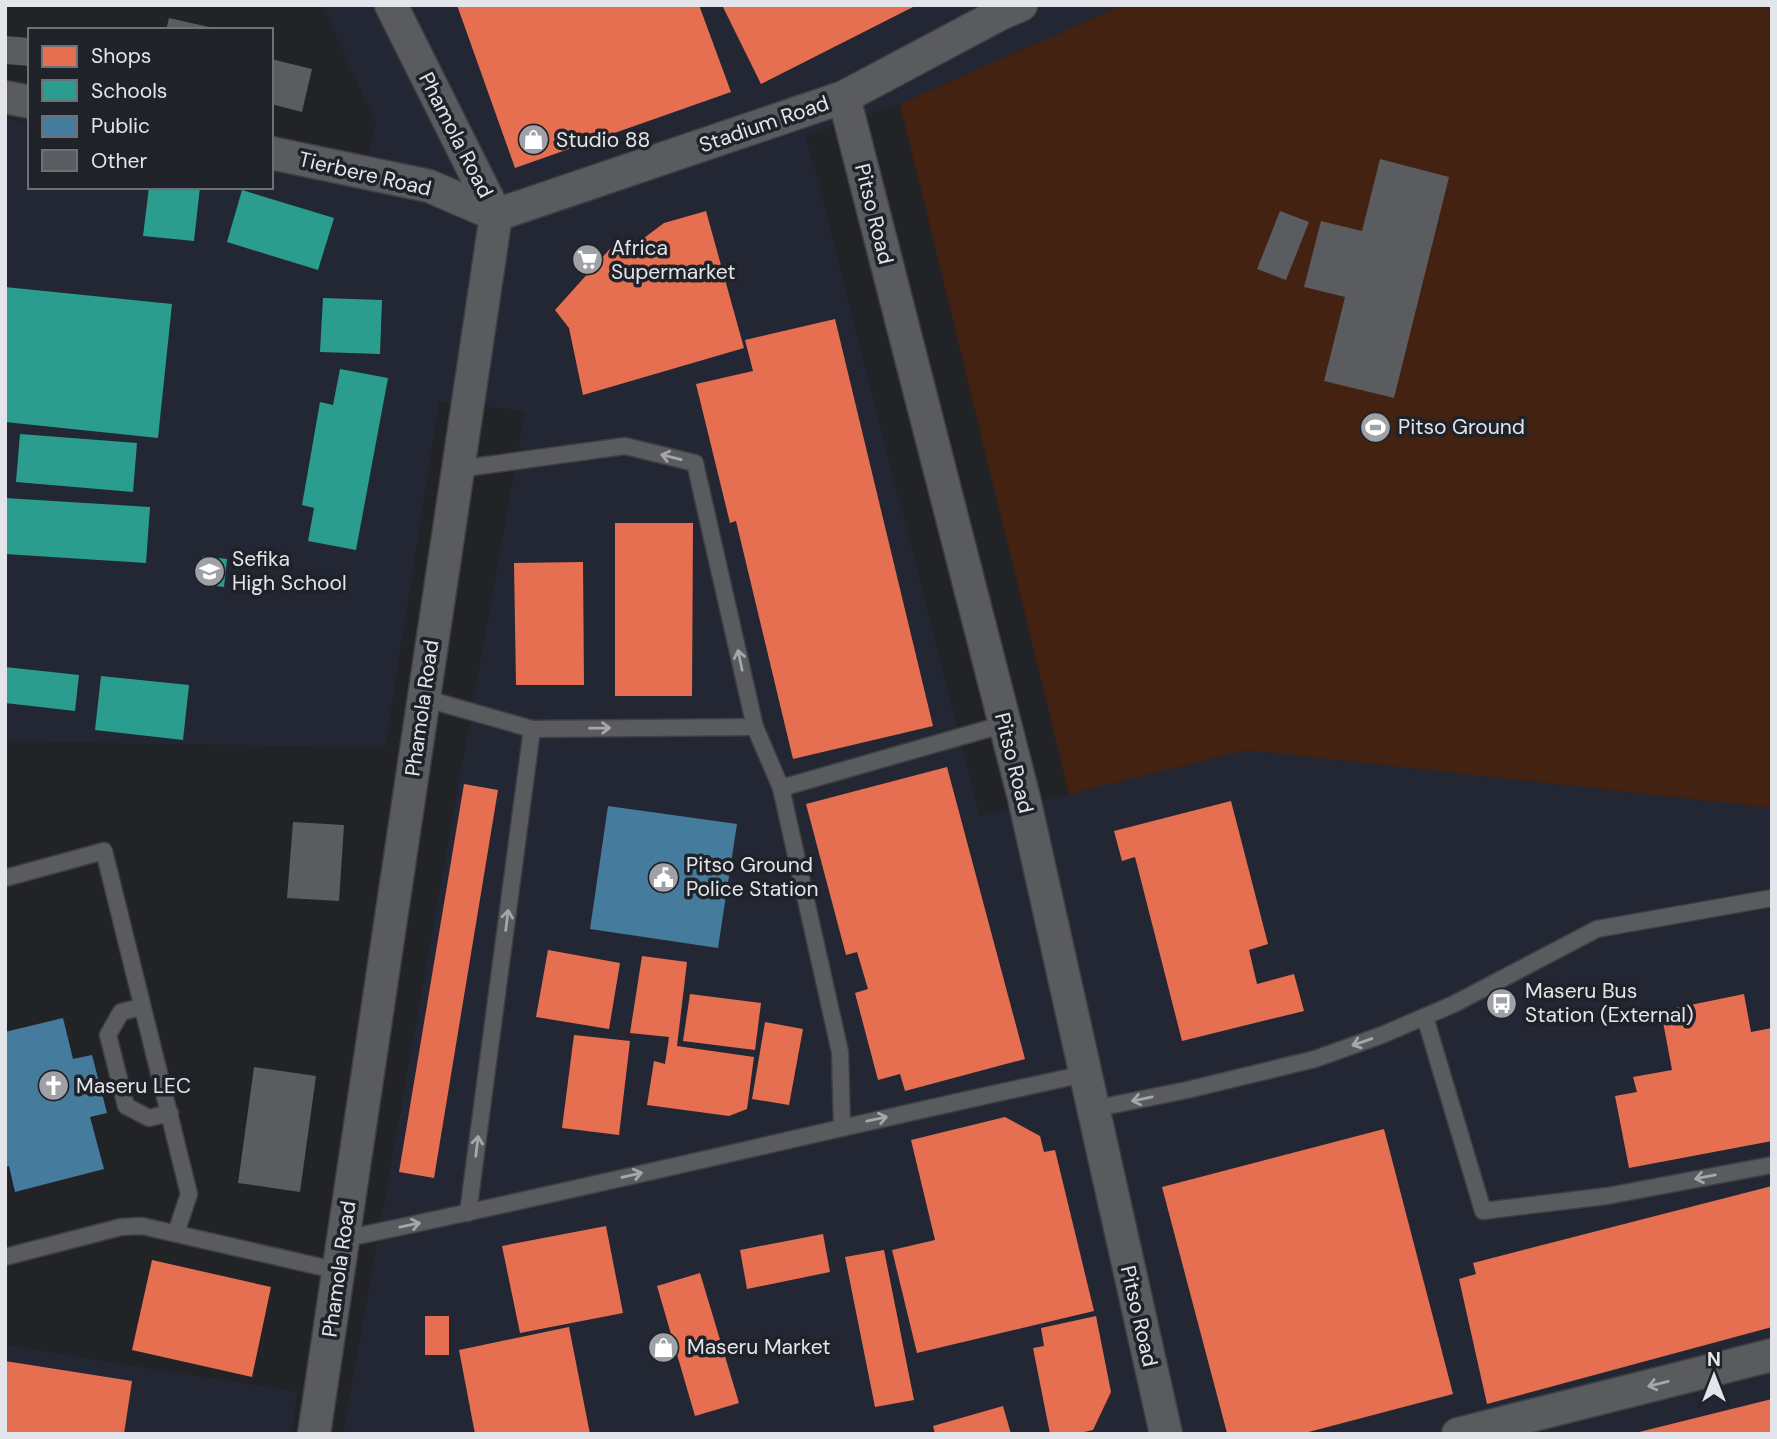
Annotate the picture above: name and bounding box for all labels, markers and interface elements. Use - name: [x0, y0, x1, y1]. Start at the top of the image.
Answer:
- legend: [28, 28, 273, 189]
- text: Shops: [91, 42, 151, 70]
- street label: Phamola Road: [412, 67, 500, 203]
- text: Schools: [91, 77, 167, 105]
- street label: Stadium Road: [695, 89, 833, 159]
- text: Public: [91, 112, 150, 140]
- shop icon: Studio 88: [516, 123, 550, 157]
- place label: Studio 88: [556, 126, 650, 154]
- street label: Tierbere Road: [296, 145, 434, 203]
- text: Other: [91, 147, 147, 175]
- street label: Pitso Road: [848, 161, 900, 267]
- place label: Africa Supermarket: [611, 234, 736, 286]
- supermarket icon: Africa Supermarket: [571, 243, 605, 277]
- sports icon: Pitso Ground: [1358, 410, 1392, 444]
- place label: Pitso Ground: [1398, 413, 1525, 441]
- one-way arrow: [660, 450, 683, 463]
- place label: Sefika High School: [232, 545, 347, 597]
- school or university icon: Sefika High School: [192, 554, 226, 588]
- street label: Phamola Road: [399, 638, 445, 778]
- one-way arrow: [733, 649, 747, 672]
- street label: Pitso Road: [988, 710, 1040, 816]
- one-way arrow: [589, 721, 612, 735]
- place label: Pitso Ground Police Station: [686, 851, 819, 903]
- public building icon: Pitso Ground Police Station: [646, 860, 680, 894]
- one-way arrow: [500, 909, 513, 932]
- place label: Maseru Bus Station (External): [1525, 977, 1694, 1029]
- bus stop icon: Maseru Bus Station (External): [1485, 986, 1519, 1020]
- one-way arrow: [1351, 1037, 1373, 1049]
- church icon: Maseru LEC: [36, 1069, 70, 1103]
- place label: Maseru LEC: [76, 1072, 191, 1100]
- one-way arrow: [1131, 1093, 1154, 1107]
- one-way arrow: [865, 1111, 888, 1125]
- one-way arrow: [471, 1135, 484, 1157]
- one-way arrow: [620, 1168, 643, 1181]
- one-way arrow: [1694, 1171, 1717, 1185]
- street label: Phamola Road: [316, 1199, 362, 1339]
- one-way arrow: [398, 1218, 421, 1232]
- street label: Pitso Road: [1114, 1263, 1164, 1369]
- shop icon: Maseru Market: [647, 1330, 681, 1364]
- place label: Maseru Market: [687, 1333, 830, 1361]
- north arrow: [1679, 1341, 1749, 1411]
- text: N: [1707, 1347, 1721, 1372]
- one-way arrow: [1647, 1378, 1670, 1391]

